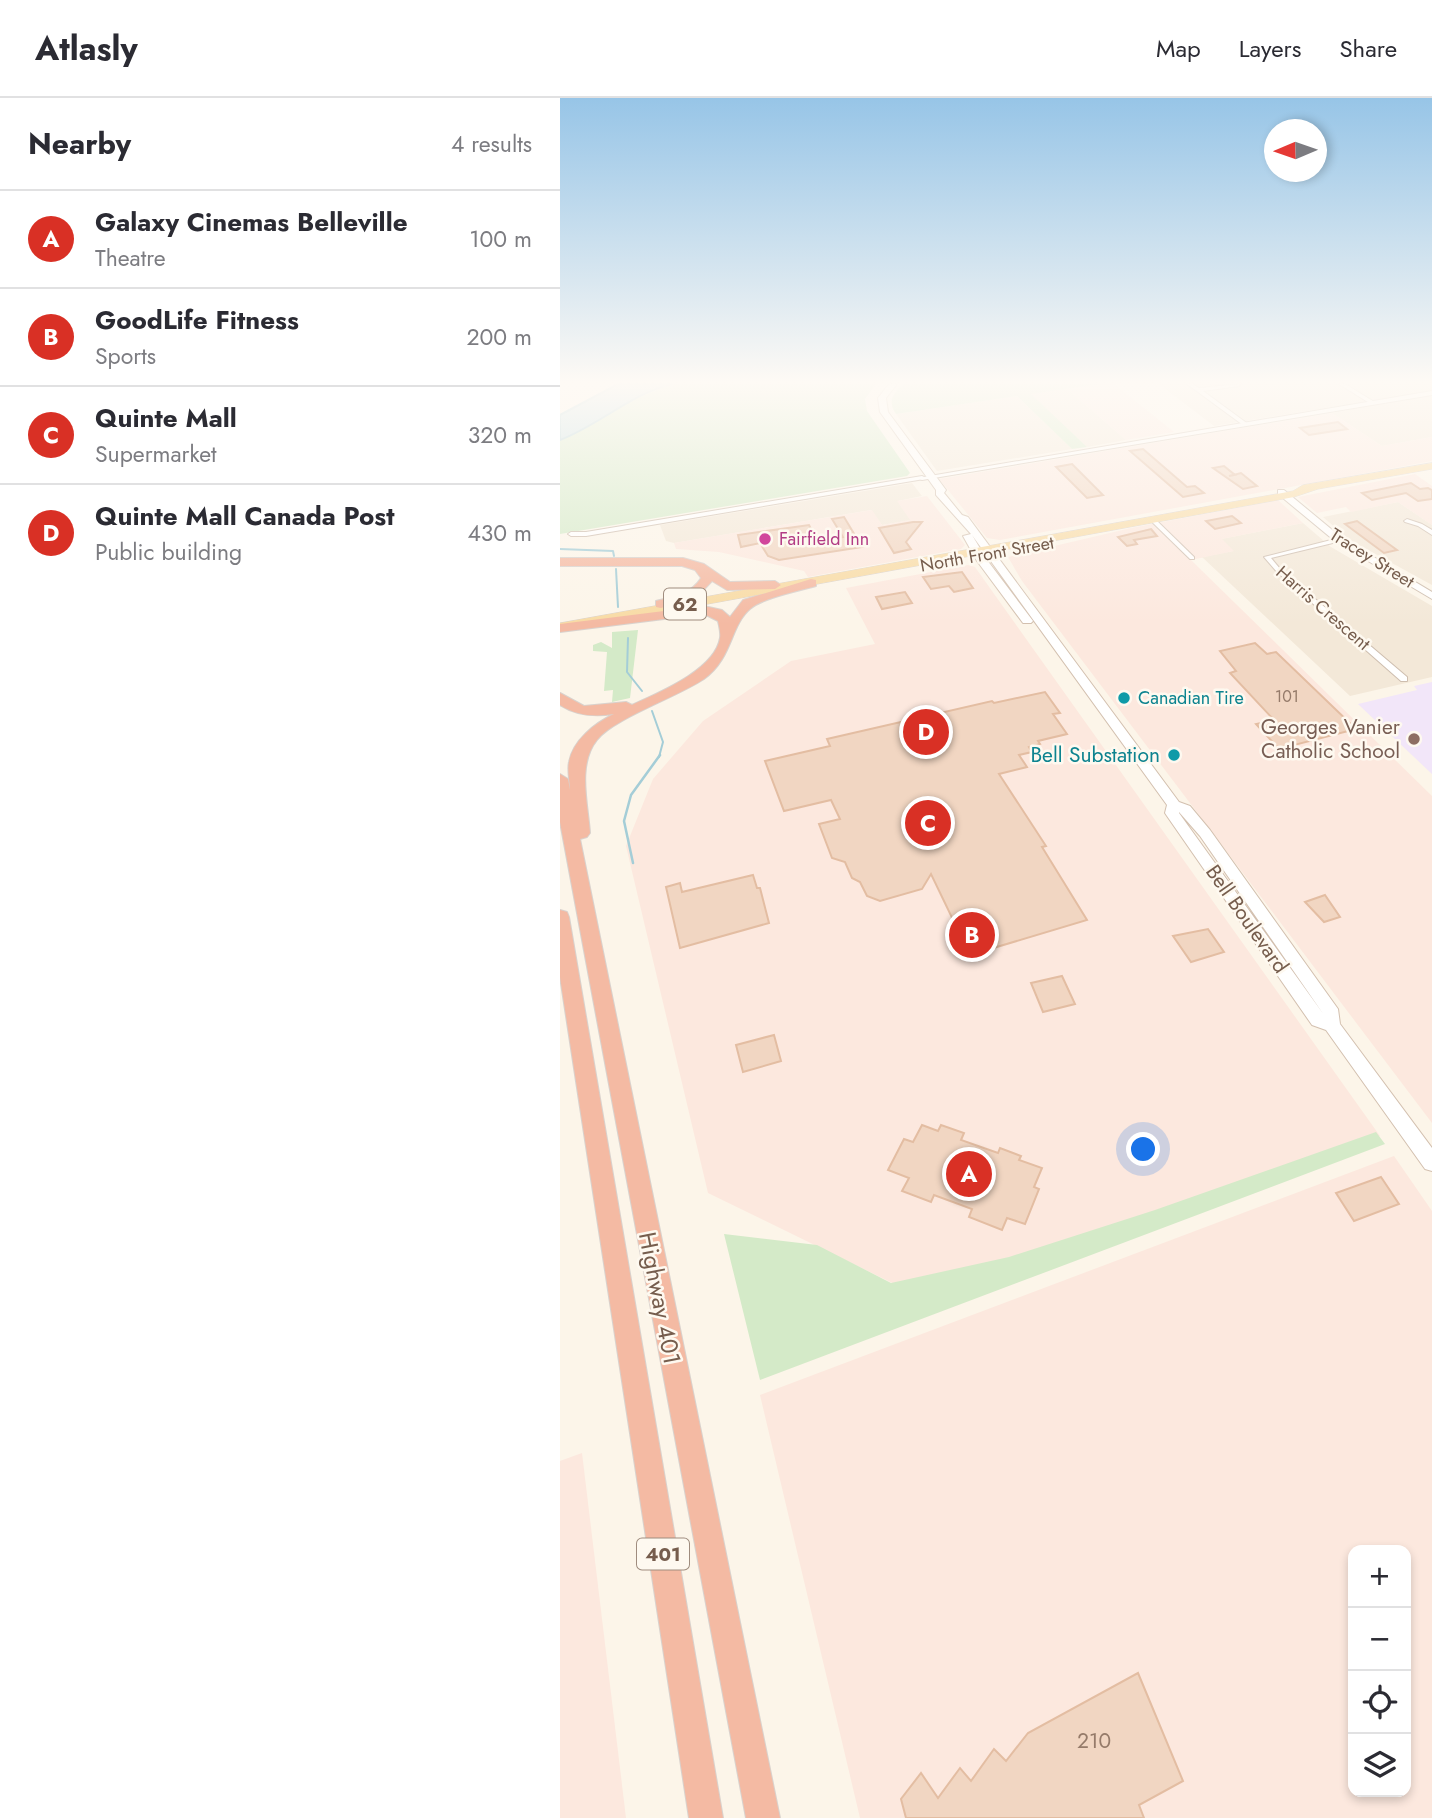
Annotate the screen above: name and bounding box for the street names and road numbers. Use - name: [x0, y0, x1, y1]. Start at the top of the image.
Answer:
- street label: Tracey Street: [1325, 522, 1420, 595]
- street label: North Front Street: [918, 529, 1057, 579]
- street label: Harris Crescent: [1270, 560, 1376, 657]
- road number: 62: [664, 589, 706, 620]
- street label: Bell Boulevard: [1198, 859, 1296, 979]
- street label: Highway 401: [630, 1229, 690, 1367]
- road number: 401: [637, 1538, 689, 1570]

